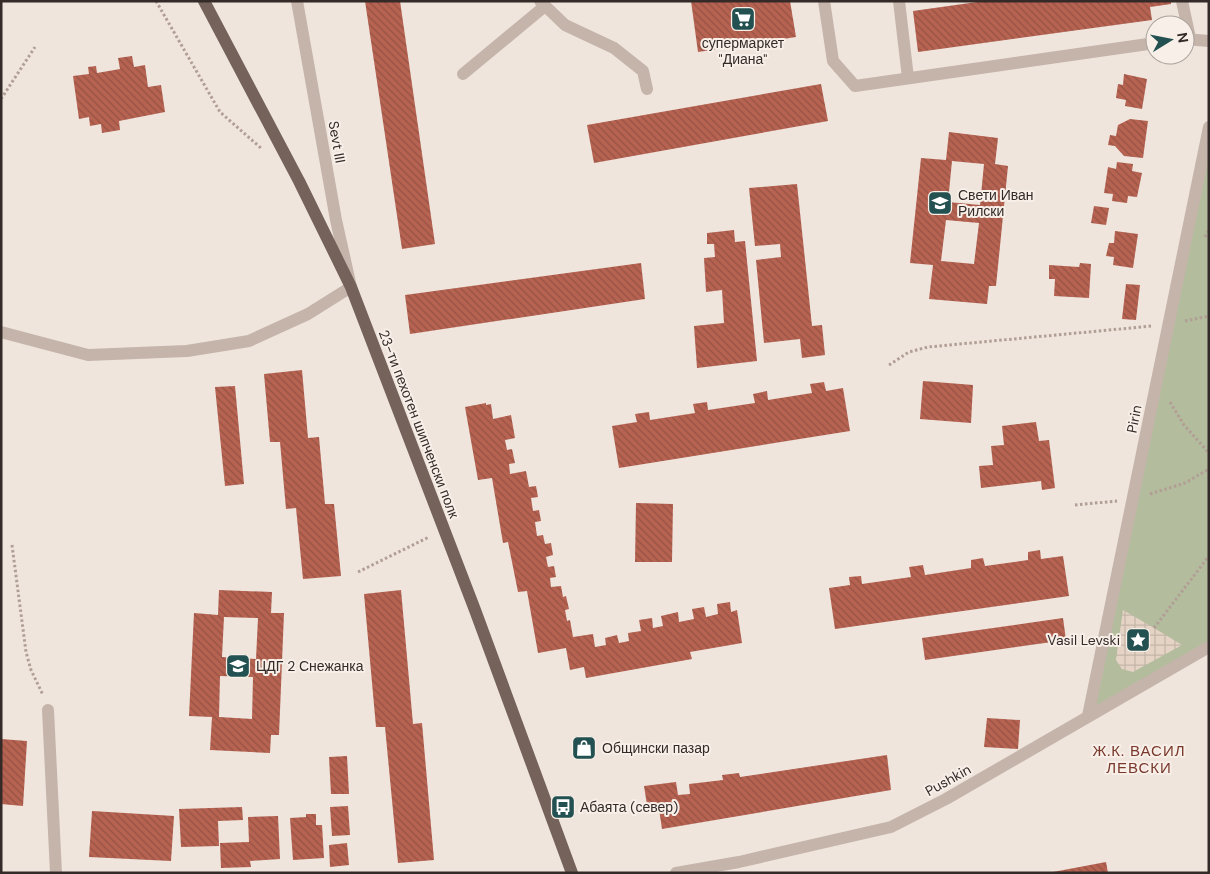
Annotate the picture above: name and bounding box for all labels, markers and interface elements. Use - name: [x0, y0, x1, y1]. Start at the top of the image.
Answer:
- supermarket icon: супермаркет "Диана": [730, 6, 756, 32]
- north arrow: [1145, 15, 1195, 65]
- text: N: [1173, 31, 1193, 44]
- place label: супермаркет "Диана": [702, 34, 785, 68]
- street label: Sevt III: [324, 120, 350, 164]
- place label: Свети Иван Рилски: [958, 186, 1034, 220]
- school or university icon: Свети Иван Рилски: [927, 190, 953, 216]
- street label: 23-ти пехотен шипченски полк: [375, 327, 464, 521]
- street label: Pirin: [1122, 404, 1146, 434]
- place icon: Vasil Levski: [1125, 627, 1151, 653]
- place label: Vasil Levski: [1047, 631, 1120, 649]
- school or university icon: ЦДГ 2 Снежанка: [225, 653, 251, 679]
- place label: ЦДГ 2 Снежанка: [256, 657, 364, 675]
- shop icon: Общински пазар: [571, 735, 597, 761]
- place label: Общински пазар: [602, 739, 710, 757]
- district label: Ж.К. ВАСИЛ ЛЕВСКИ: [1092, 741, 1186, 778]
- street label: Pushkin: [922, 760, 974, 800]
- bus stop icon: Абаята (север): [550, 794, 576, 820]
- place label: Абаята (север): [580, 798, 678, 816]

